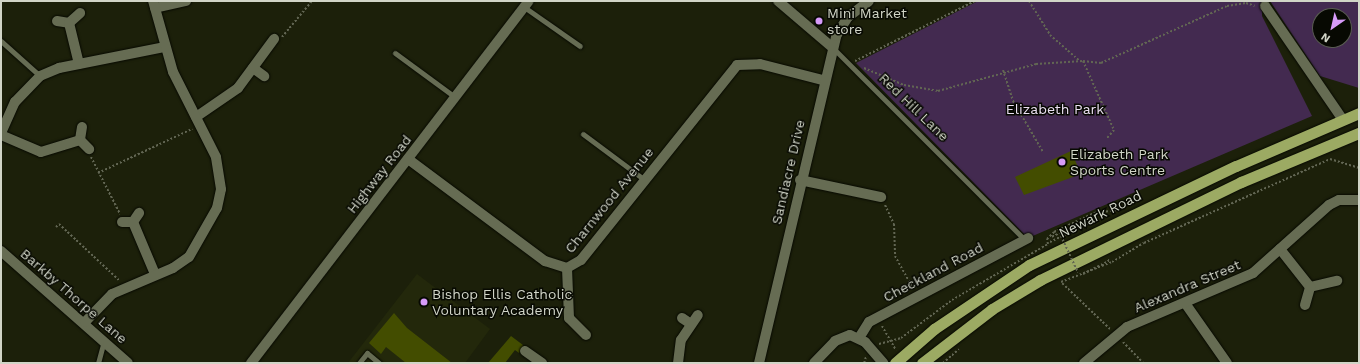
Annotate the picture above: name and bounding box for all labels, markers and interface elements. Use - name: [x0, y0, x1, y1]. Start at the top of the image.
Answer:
- place label: Mini Market store: [827, 5, 907, 38]
- north arrow: [1312, 8, 1352, 48]
- marker: Mini Market store: [814, 16, 824, 26]
- text: N: [1319, 30, 1333, 45]
- street label: Red Hill Lane: [875, 69, 953, 145]
- park label: Elizabeth Park: [1006, 101, 1104, 117]
- street label: Sandiacre Drive: [768, 118, 808, 226]
- street label: Highway Road: [343, 131, 415, 217]
- street label: Charnwood Avenue: [561, 143, 657, 257]
- place label: Elizabeth Park Sports Centre: [1070, 146, 1168, 178]
- marker: Elizabeth Park Sports Centre: [1057, 157, 1067, 167]
- street label: Newark Road: [1056, 187, 1144, 241]
- street label: Checkland Road: [880, 239, 986, 305]
- street label: Barkby Thorpe Lane: [17, 245, 131, 347]
- street label: Alexandra Street: [1131, 256, 1243, 316]
- place label: Bishop Ellis Catholic Voluntary Academy: [432, 286, 572, 318]
- marker: Bishop Ellis Catholic Voluntary Academy: [419, 297, 429, 307]

